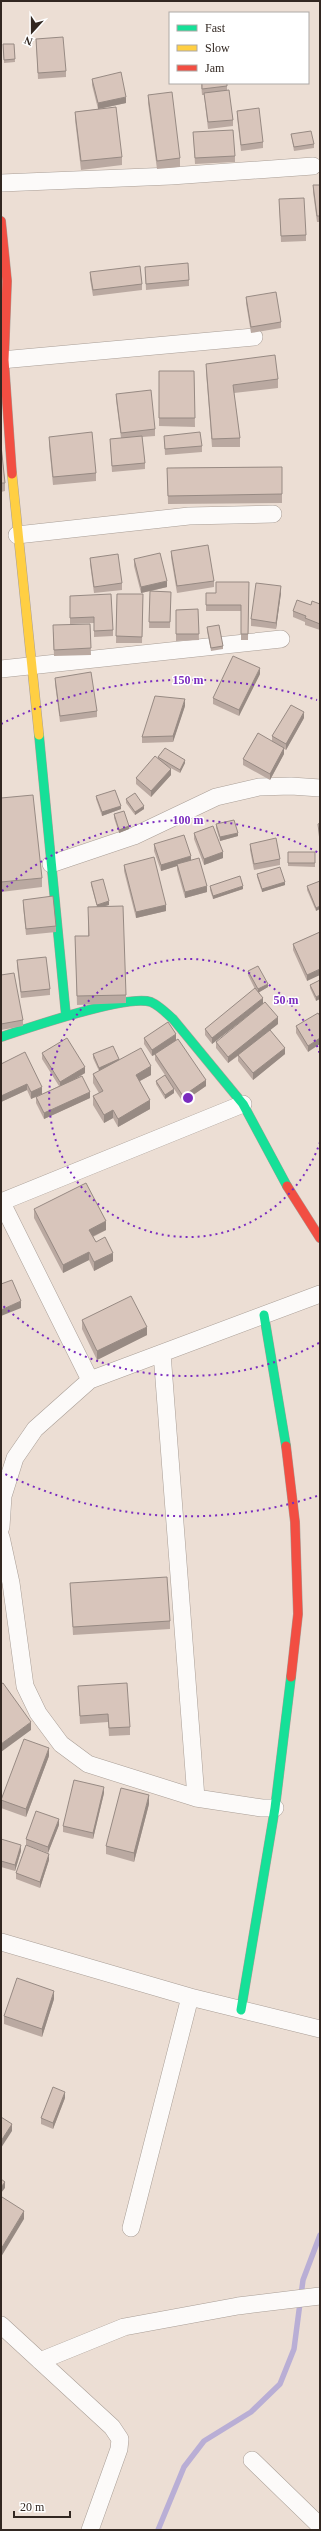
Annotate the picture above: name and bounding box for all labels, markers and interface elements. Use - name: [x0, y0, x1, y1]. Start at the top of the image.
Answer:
- north arrow: [12, 12, 52, 52]
- legend: [169, 12, 309, 84]
- text: Fast: [205, 21, 226, 35]
- text: N: [23, 34, 34, 48]
- text: Slow: [205, 41, 230, 55]
- text: Jam: [205, 61, 225, 75]
- text: 150 m: [173, 673, 204, 687]
- text: 100 m: [173, 813, 204, 827]
- text: 50 m: [274, 993, 299, 1007]
- centre of rings: [181, 1091, 195, 1105]
- scale bar: [14, 2493, 70, 2519]
- text: 20 m: [20, 2500, 45, 2514]

